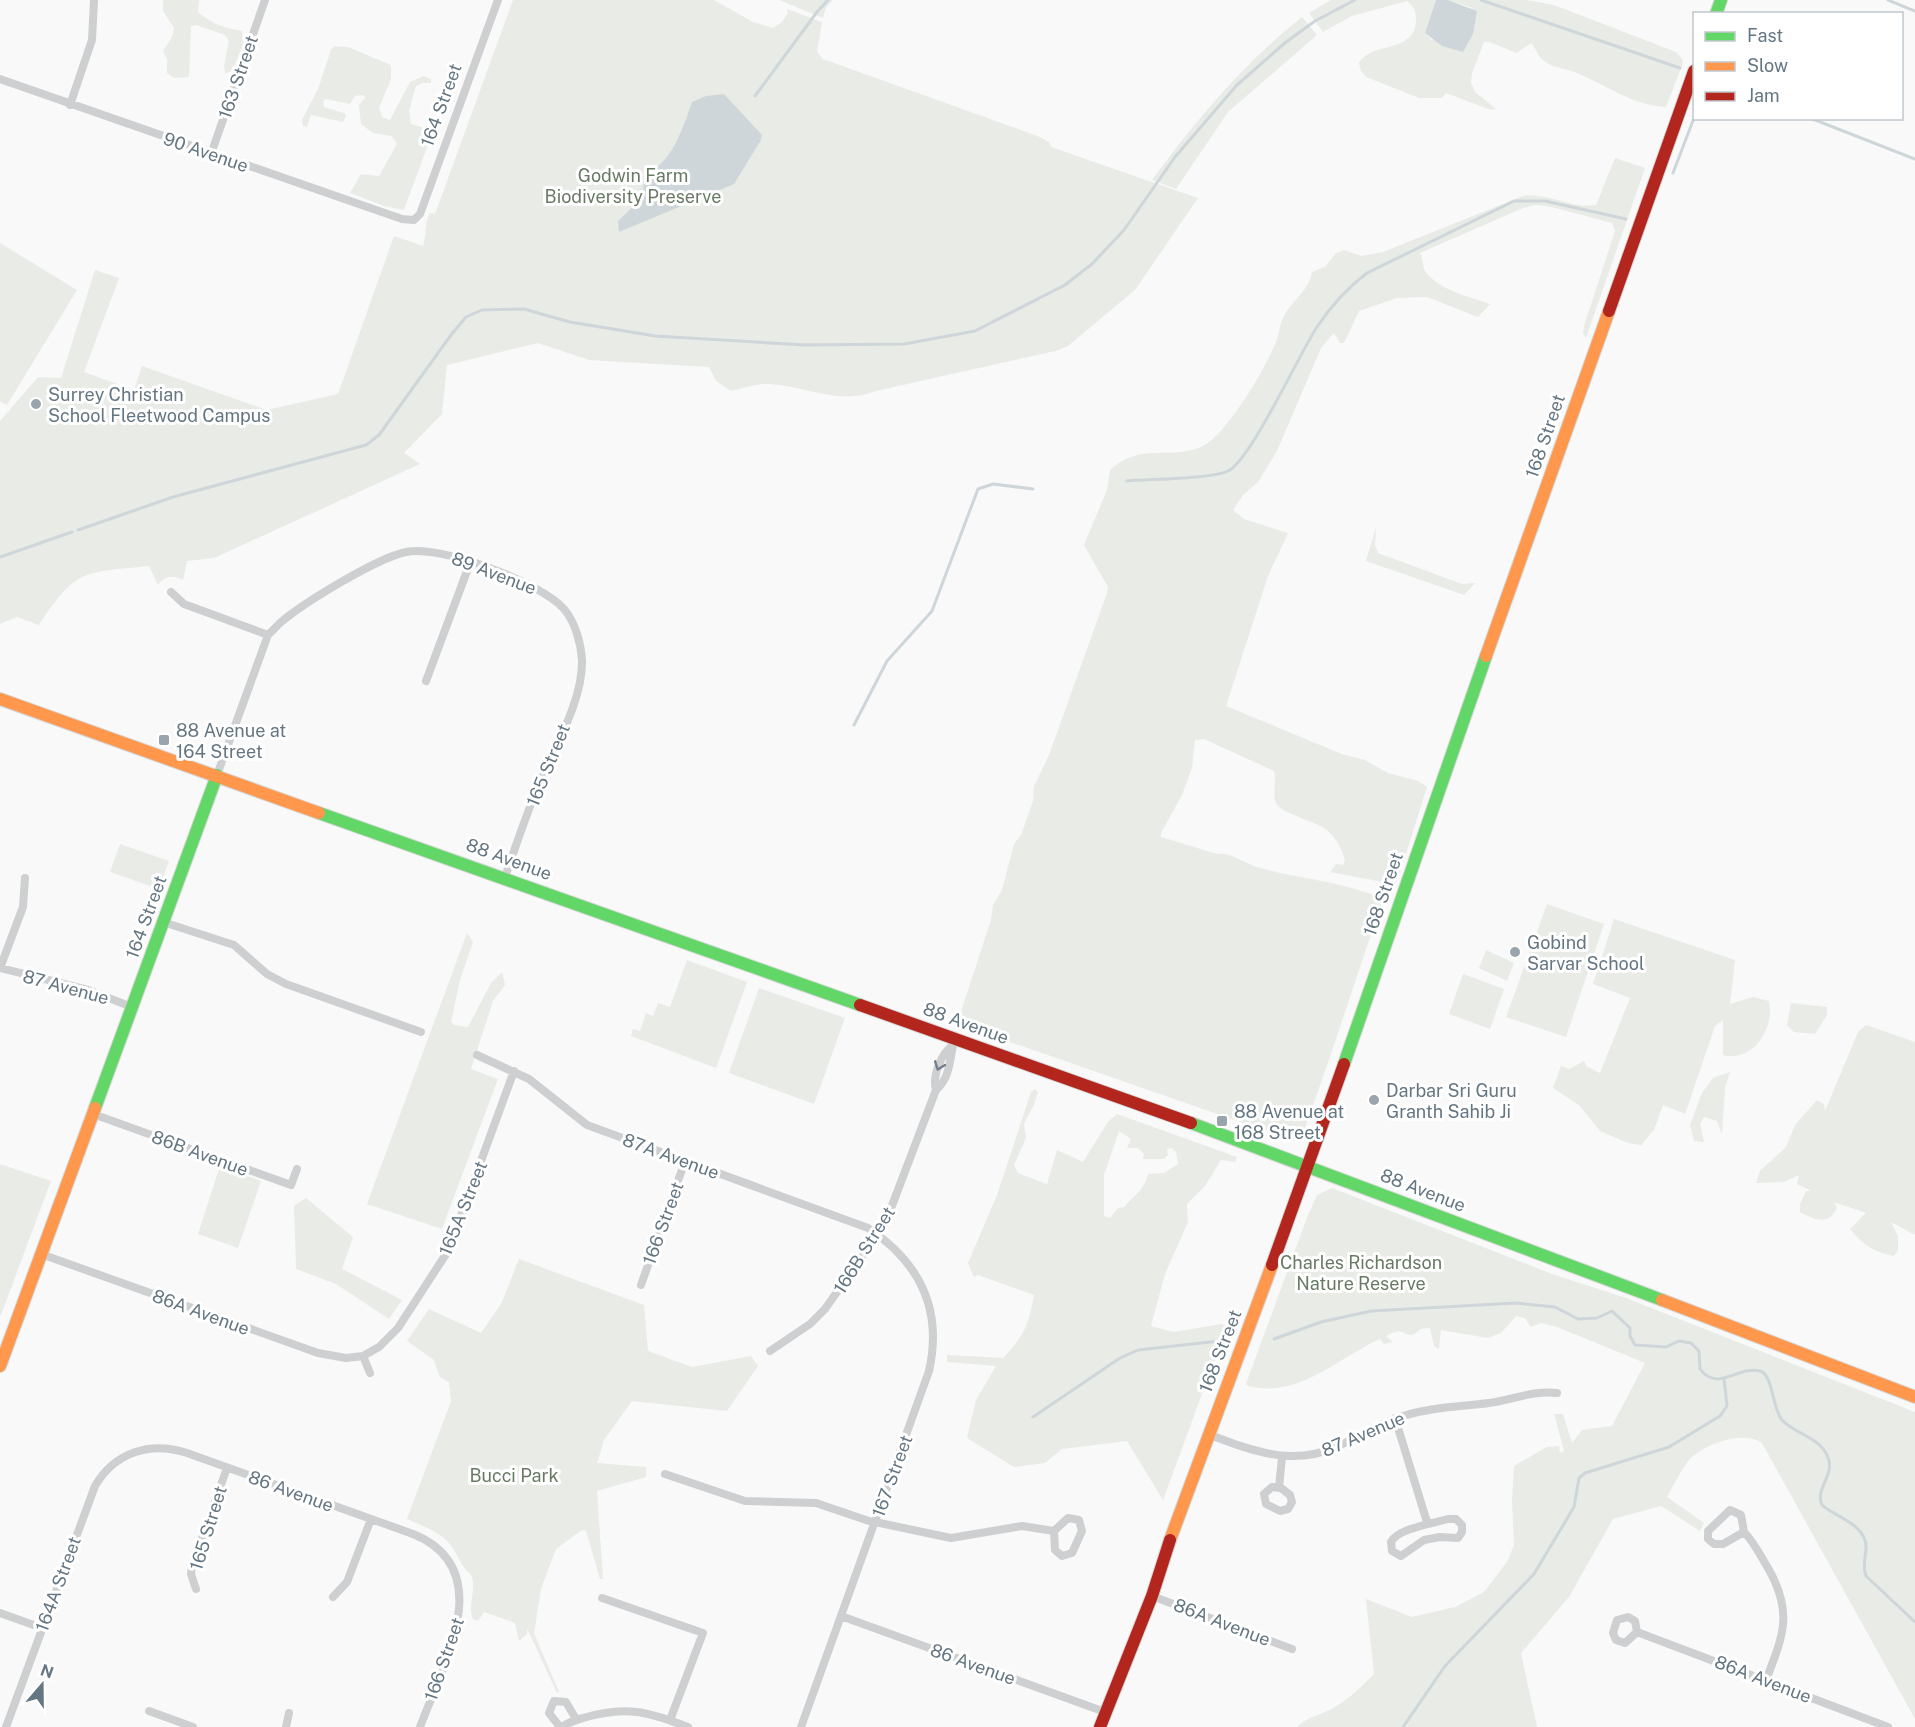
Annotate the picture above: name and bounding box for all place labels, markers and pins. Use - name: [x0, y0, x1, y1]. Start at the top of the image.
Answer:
- place label: Surrey Christian School Fleetwood Campus: [48, 384, 270, 426]
- marker: Surrey Christian School Fleetwood Campus: [29, 397, 43, 411]
- place label: 88 Avenue at 164 Street: [176, 720, 286, 762]
- marker: 88 Avenue at 164 Street: [157, 733, 171, 747]
- place label: Gobind Sarvar School: [1527, 932, 1644, 974]
- marker: Gobind Sarvar School: [1508, 945, 1522, 959]
- place label: Darbar Sri Guru Granth Sahib Ji: [1386, 1080, 1517, 1122]
- marker: Darbar Sri Guru Granth Sahib Ji: [1367, 1093, 1381, 1107]
- place label: 88 Avenue at 168 Street: [1234, 1101, 1344, 1143]
- marker: 88 Avenue at 168 Street: [1215, 1114, 1229, 1128]

